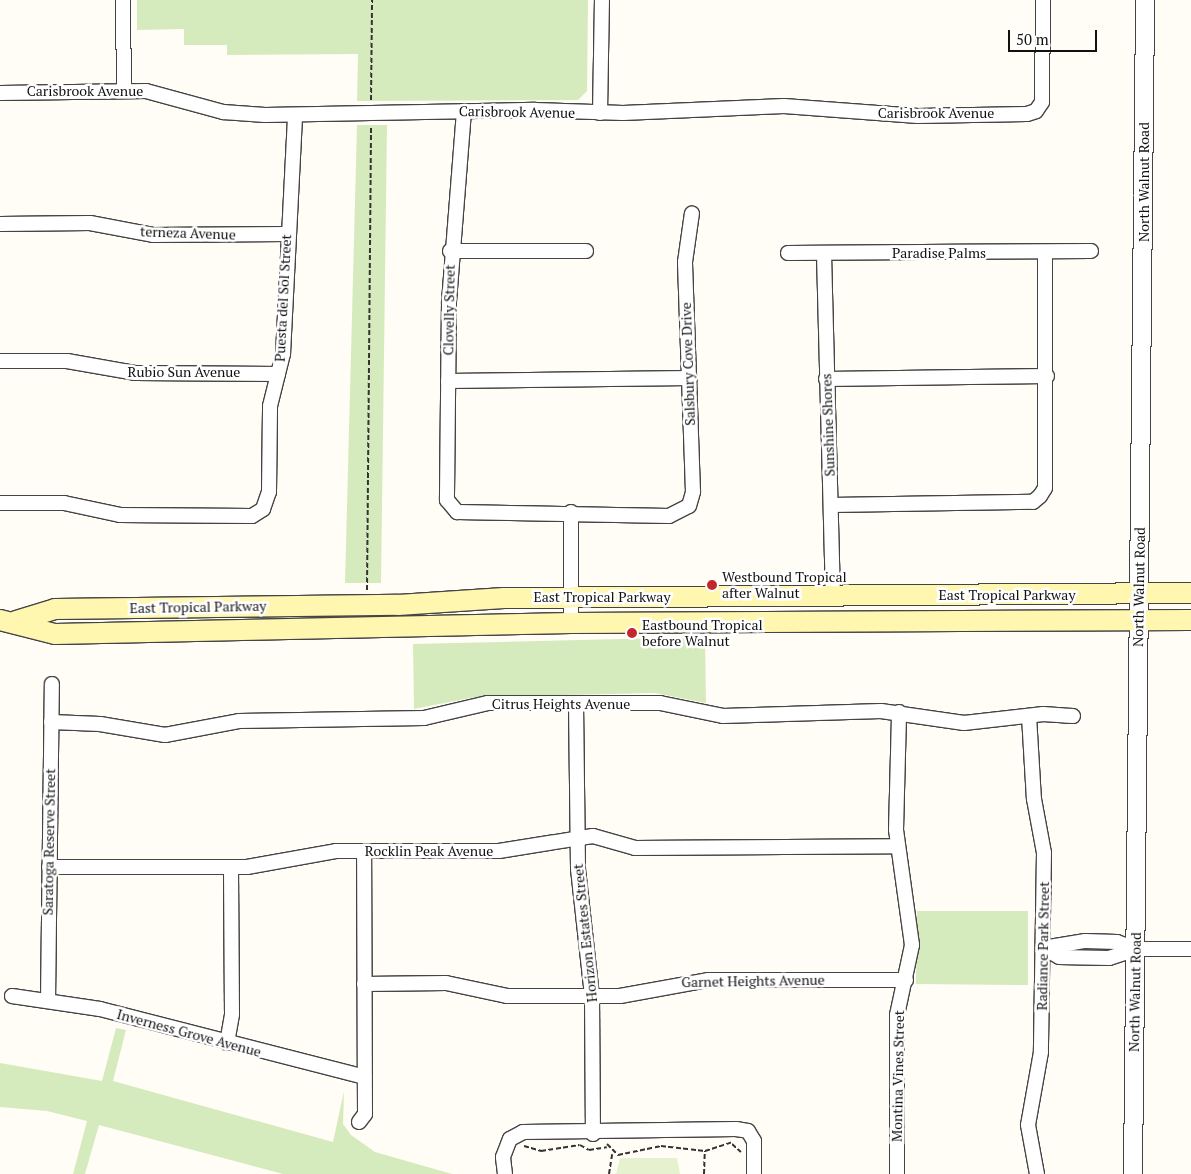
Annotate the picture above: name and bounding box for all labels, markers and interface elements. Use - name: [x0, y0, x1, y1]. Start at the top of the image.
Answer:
- scale bar: [1011, 20, 1100, 52]
- text: 50 m: [1016, 29, 1049, 49]
- street label: Carisbrook Avenue: [27, 83, 143, 99]
- street label: Carisbrook Avenue: [459, 103, 575, 121]
- street label: Carisbrook Avenue: [878, 105, 994, 121]
- street label: North Walnut Road: [1136, 122, 1152, 242]
- street label: terneza Avenue: [140, 223, 236, 243]
- street label: Puesta del Sol Street: [271, 234, 295, 362]
- street label: Paradise Palms: [892, 245, 986, 261]
- street label: Clovelly Street: [440, 264, 458, 356]
- street label: Salsbury Cove Drive: [677, 302, 699, 426]
- street label: Rubio Sun Avenue: [127, 364, 241, 380]
- street label: Sunshine Shores: [818, 373, 838, 477]
- street label: North Walnut Road: [1130, 527, 1148, 647]
- place label: Westbound Tropical after Walnut: [722, 569, 847, 602]
- marker: Westbound Tropical after Walnut: [706, 579, 718, 591]
- street label: East Tropical Parkway: [939, 587, 1075, 603]
- street label: East Tropical Parkway: [534, 589, 670, 605]
- street label: East Tropical Parkway: [129, 597, 267, 617]
- place label: Eastbound Tropical before Walnut: [642, 617, 763, 650]
- marker: Eastbound Tropical before Walnut: [626, 627, 638, 639]
- street label: Citrus Heights Avenue: [492, 696, 630, 712]
- street label: Saratoga Reserve Street: [39, 768, 59, 916]
- street label: Rocklin Peak Avenue: [365, 843, 493, 859]
- street label: Horizon Estates Street: [569, 863, 601, 1003]
- street label: Radiance Park Street: [1033, 881, 1053, 1011]
- street label: North Walnut Road: [1126, 932, 1144, 1052]
- street label: Garnet Heights Avenue: [681, 971, 825, 991]
- street label: Inverness Grove Avenue: [115, 1006, 263, 1060]
- street label: Montina Vines Street: [888, 1010, 908, 1142]

